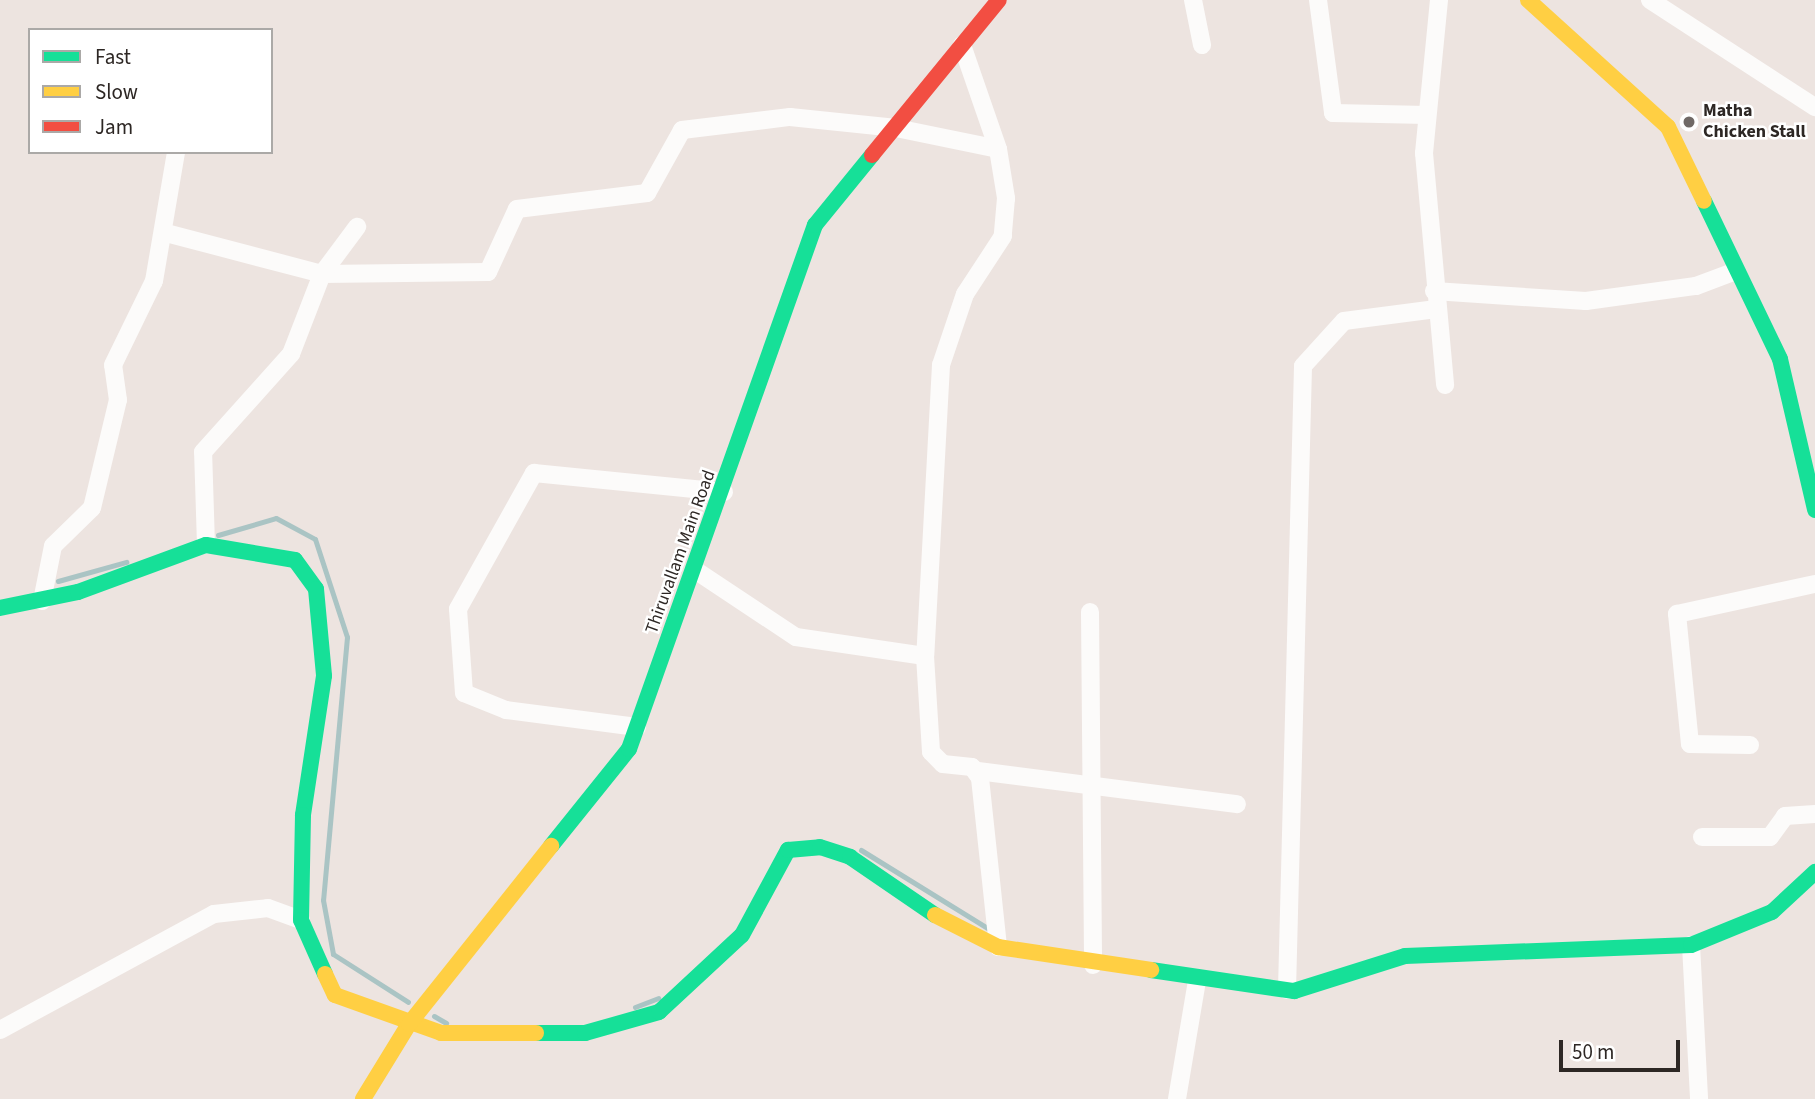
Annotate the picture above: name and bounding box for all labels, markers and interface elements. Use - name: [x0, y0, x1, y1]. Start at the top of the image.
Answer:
- legend: [28, 28, 273, 154]
- text: Fast: [95, 42, 131, 72]
- text: Slow: [95, 77, 138, 107]
- place label: Matha Chicken Stall: [1703, 101, 1806, 144]
- text: Jam: [95, 112, 133, 142]
- marker: Matha Chicken Stall: [1681, 114, 1697, 130]
- street label: Thiruvallam Main Road: [641, 467, 721, 637]
- scale bar: [1563, 1026, 1684, 1070]
- text: 50 m: [1572, 1037, 1614, 1067]

